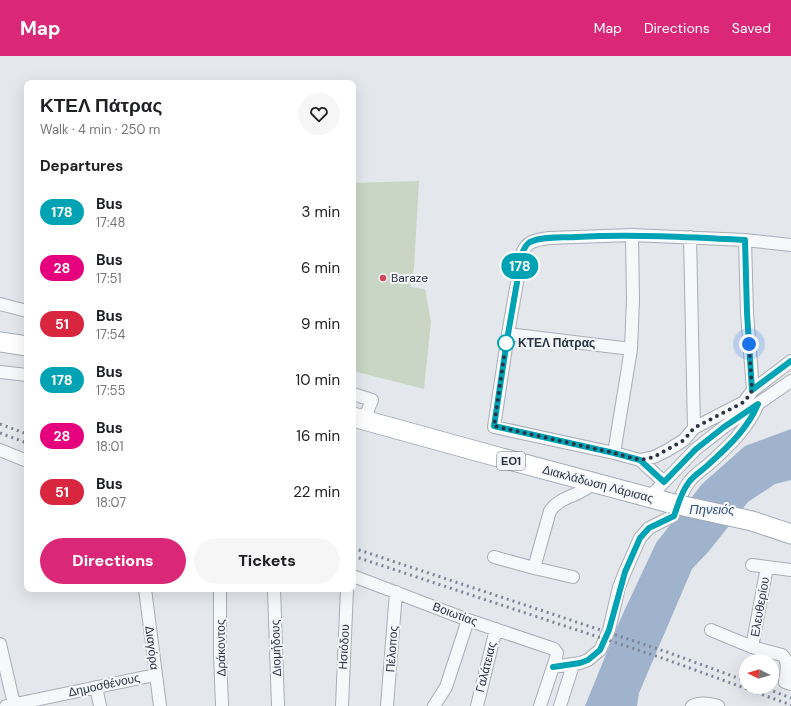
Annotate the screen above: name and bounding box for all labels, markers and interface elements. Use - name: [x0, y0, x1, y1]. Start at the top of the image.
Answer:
- text: Map: [20, 16, 60, 41]
- text: Map: [594, 19, 622, 37]
- text: Directions: [644, 19, 710, 37]
- text: Saved: [732, 19, 771, 37]
- text: ΚΤΕΛ Πάτρας: [40, 93, 162, 118]
- button: heart: [298, 93, 340, 135]
- text: Walk · 4 min · 250 m: [40, 121, 160, 138]
- text: Departures: [40, 156, 123, 176]
- text: Bus: [96, 194, 123, 214]
- text: 3 min: [302, 202, 340, 222]
- text: 178: [51, 203, 73, 221]
- text: 17:48: [96, 214, 125, 231]
- text: Bus: [96, 250, 123, 270]
- line badge: 178: [497, 253, 543, 279]
- text: 178: [509, 257, 531, 275]
- text: 6 min: [301, 258, 340, 278]
- text: 28: [54, 259, 70, 277]
- text: 17:51: [96, 270, 122, 287]
- place label: Baraze: [391, 270, 428, 286]
- marker: Baraze: [378, 273, 388, 283]
- text: Bus: [96, 306, 123, 326]
- text: 9 min: [301, 314, 340, 334]
- text: 51: [55, 315, 69, 333]
- text: 17:54: [96, 326, 125, 343]
- marker: ΚΤΕΛ Πάτρας: [497, 334, 515, 352]
- your location: [739, 334, 759, 354]
- place label: ΚΤΕΛ Πάτρας: [518, 335, 595, 351]
- text: Bus: [96, 362, 123, 382]
- text: 10 min: [295, 370, 340, 390]
- text: 178: [51, 371, 73, 389]
- text: 17:55: [96, 382, 125, 399]
- text: Bus: [96, 418, 123, 438]
- text: 16 min: [296, 426, 340, 446]
- text: 28: [54, 427, 70, 445]
- text: 18:01: [96, 438, 124, 455]
- road number: ΕΟ1: [497, 452, 525, 470]
- street label: Διακλάδωση Λάρισας: [541, 461, 655, 507]
- text: Bus: [96, 474, 123, 494]
- text: 22 min: [293, 482, 340, 502]
- text: 51: [55, 483, 69, 501]
- text: 18:07: [96, 494, 126, 511]
- water label: Πηνειός: [689, 501, 735, 518]
- button: Directions: [40, 538, 186, 584]
- button: Tickets: [194, 538, 340, 584]
- street label: Ελευθερίου: [747, 576, 773, 638]
- street label: Βοιωτίας: [430, 599, 480, 630]
- street label: Δράκοντος: [212, 619, 229, 677]
- street label: Διομήδους: [267, 619, 285, 677]
- street label: Ησιόδου: [335, 624, 353, 670]
- street label: Διαγόρα: [141, 625, 163, 671]
- street label: Πέλοπος: [382, 625, 402, 673]
- street label: Γαλάτειας: [472, 640, 500, 694]
- north arrow: [739, 654, 779, 694]
- map controls: [739, 654, 779, 694]
- street label: Δημοσθένους: [67, 670, 141, 700]

